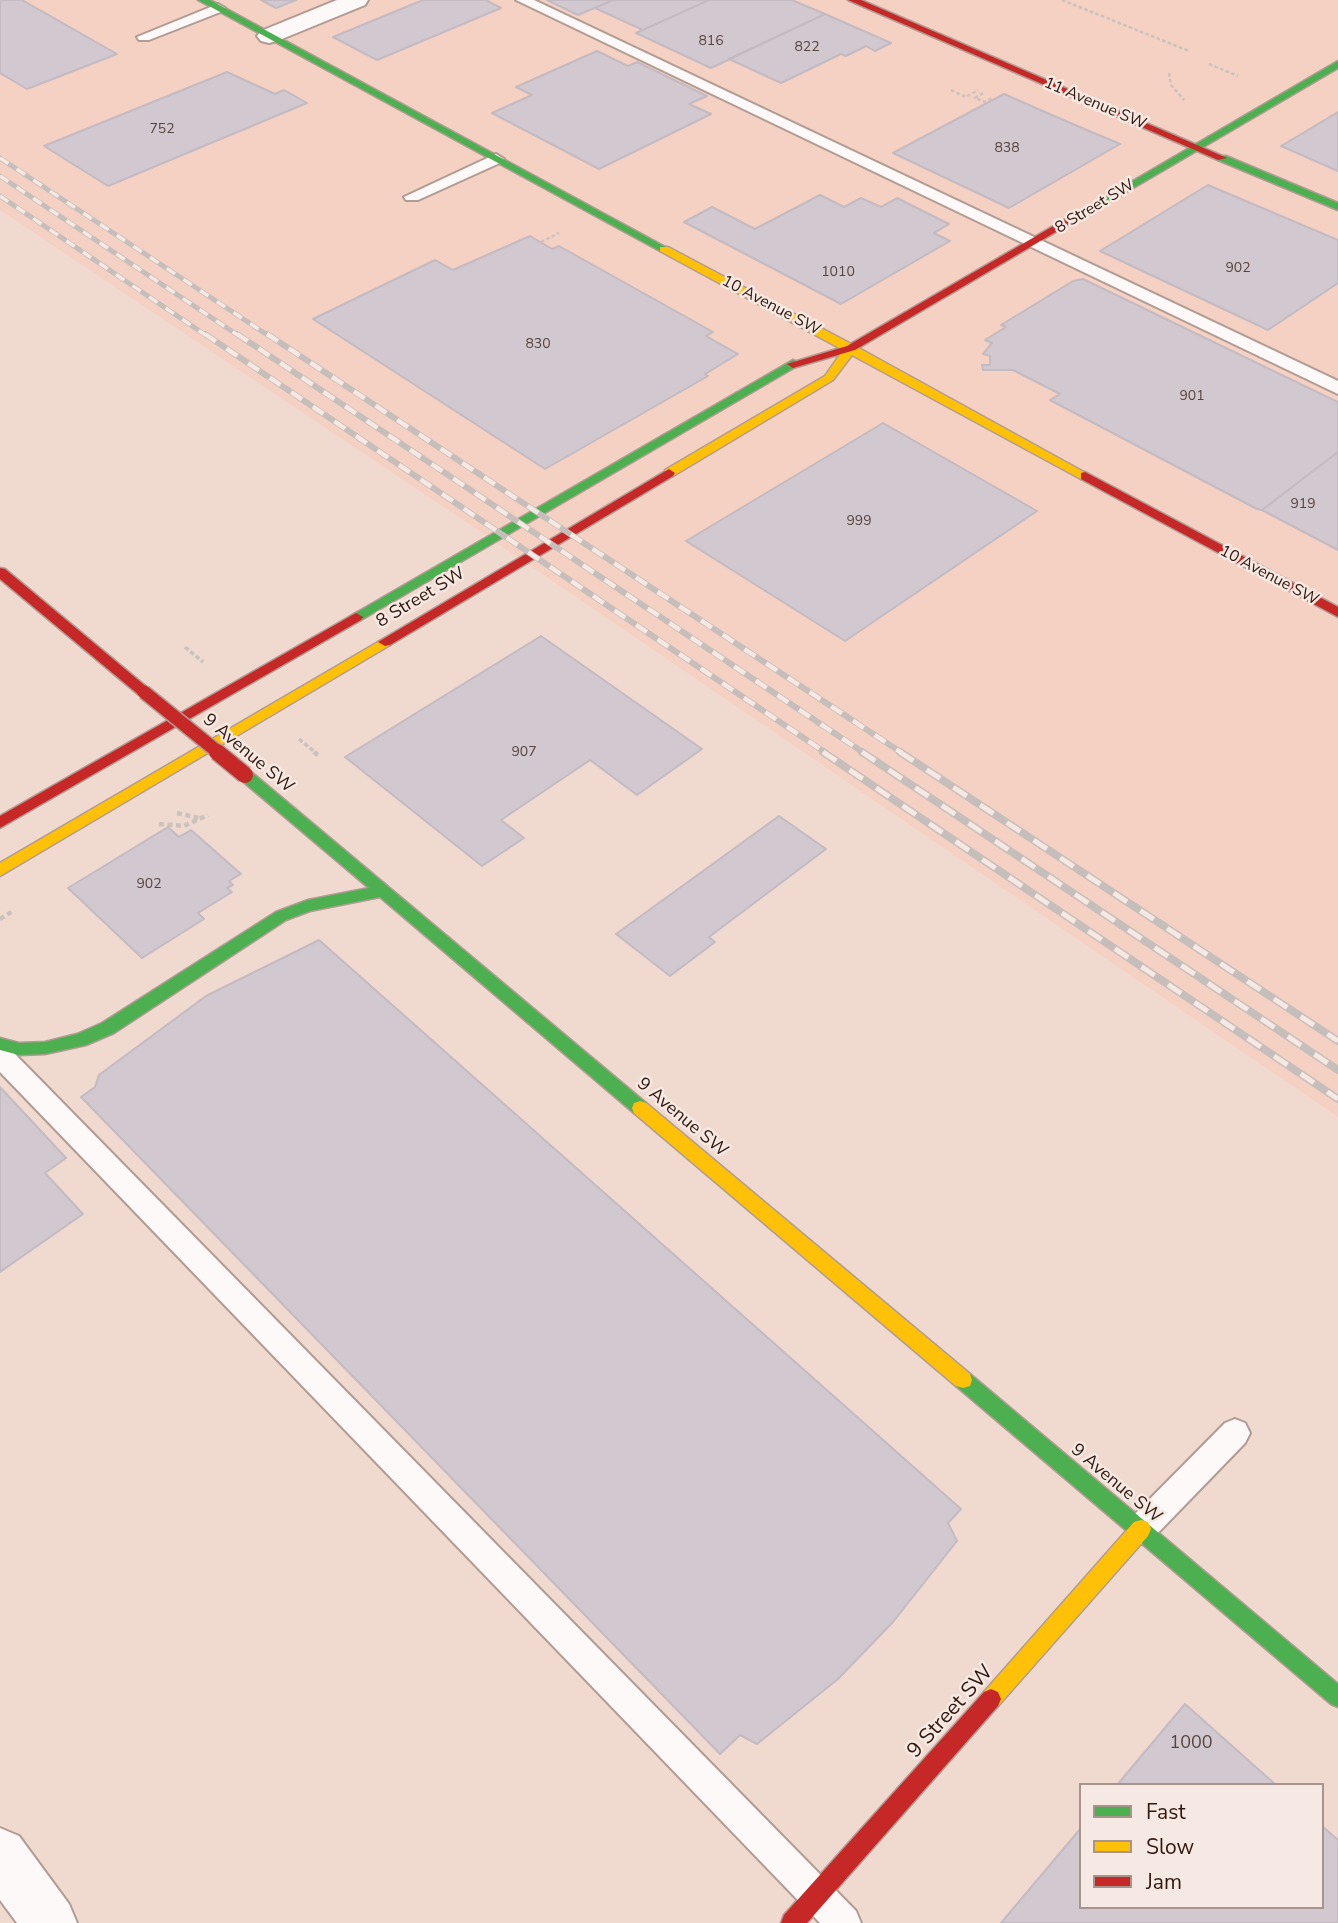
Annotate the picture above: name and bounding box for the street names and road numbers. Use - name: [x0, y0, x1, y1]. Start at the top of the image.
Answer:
- street label: 11 Avenue SW: [1041, 74, 1149, 134]
- street label: 8 Street SW: [1052, 176, 1138, 238]
- street label: 10 Avenue SW: [718, 272, 824, 340]
- street label: 10 Avenue SW: [1216, 542, 1322, 610]
- street label: 8 Street SW: [373, 563, 469, 633]
- street label: 9 Avenue SW: [198, 710, 298, 798]
- street label: 9 Avenue SW: [632, 1074, 732, 1162]
- street label: 9 Avenue SW: [1066, 1440, 1166, 1528]
- street label: 9 Street SW: [903, 1660, 999, 1764]

